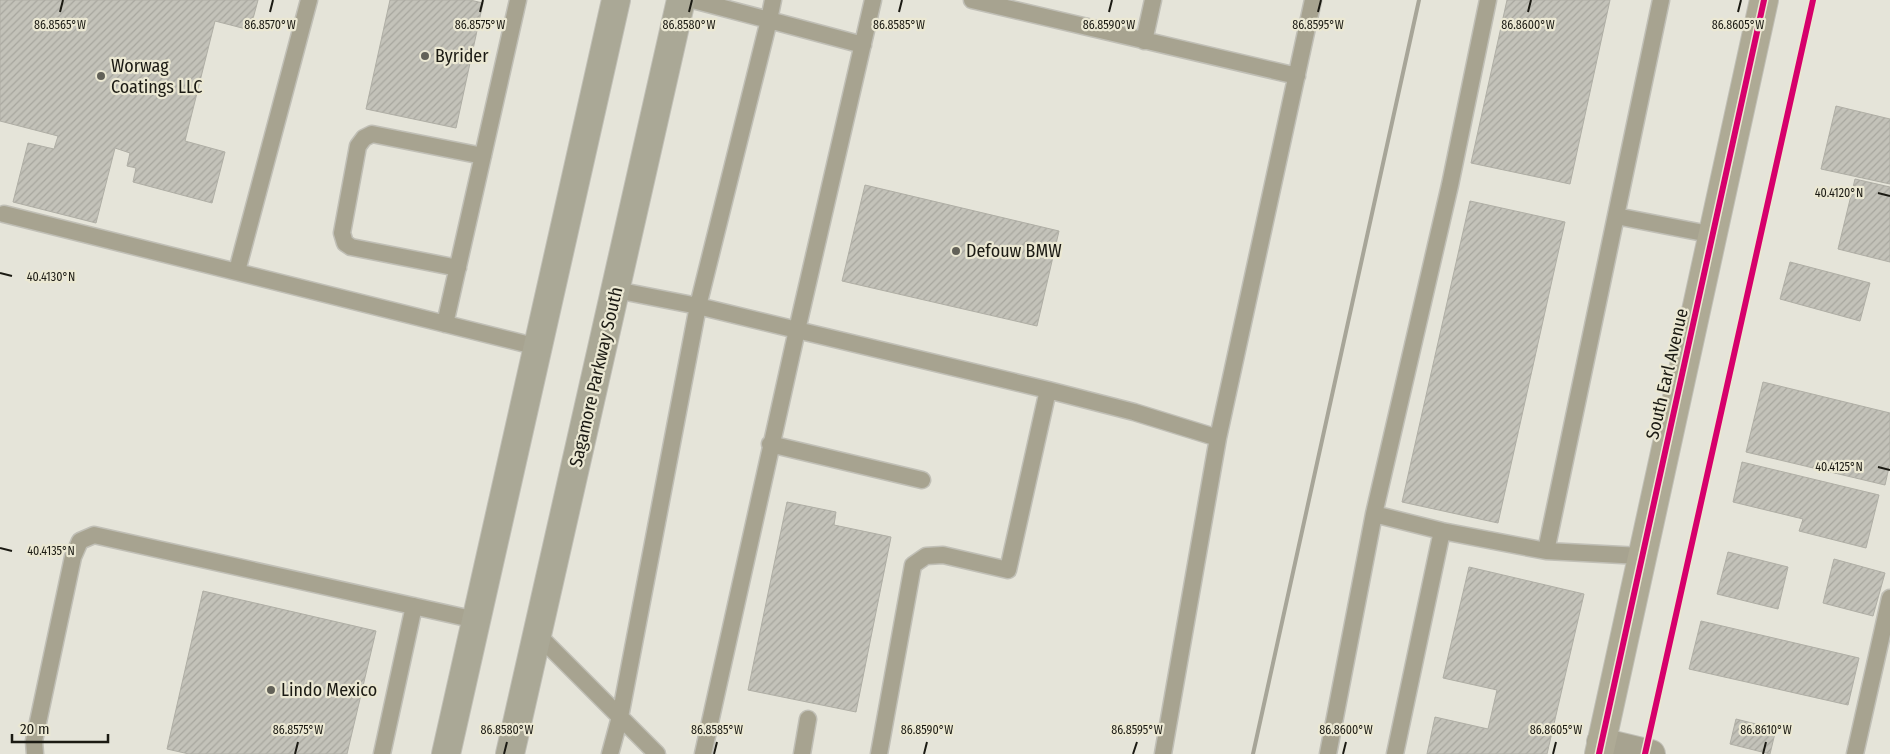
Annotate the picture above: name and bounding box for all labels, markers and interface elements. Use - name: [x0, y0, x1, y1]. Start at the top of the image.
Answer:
- text: 86.8565°W: [34, 18, 86, 32]
- text: 86.8570°W: [244, 18, 296, 32]
- text: 86.8575°W: [455, 18, 505, 32]
- text: 86.8580°W: [663, 18, 715, 32]
- text: 86.8585°W: [873, 18, 925, 32]
- text: 86.8590°W: [1083, 18, 1135, 32]
- text: 86.8595°W: [1292, 18, 1344, 32]
- text: 86.8600°W: [1501, 18, 1555, 32]
- text: 86.8605°W: [1712, 18, 1764, 32]
- place label: Byrider: [435, 45, 489, 67]
- marker: Byrider: [419, 50, 431, 62]
- place label: Worwag Coatings LLC: [111, 55, 202, 98]
- marker: Worwag Coatings LLC: [95, 70, 107, 82]
- text: 40.4120°N: [1815, 186, 1863, 200]
- place label: Defouw BMW: [966, 240, 1062, 262]
- marker: Defouw BMW: [950, 245, 962, 257]
- text: 40.4130°N: [27, 270, 75, 284]
- street label: Sagamore Parkway South: [565, 285, 627, 469]
- street label: South Earl Avenue: [1641, 306, 1693, 442]
- text: 40.4125°N: [1815, 460, 1863, 474]
- text: 40.4135°N: [27, 544, 75, 558]
- place label: Lindo Mexico: [281, 679, 377, 701]
- marker: Lindo Mexico: [265, 684, 277, 696]
- scale bar: [12, 712, 109, 744]
- text: 20 m: [20, 720, 50, 738]
- text: 86.8575°W: [273, 723, 323, 737]
- text: 86.8580°W: [481, 723, 533, 737]
- text: 86.8585°W: [691, 723, 743, 737]
- text: 86.8590°W: [901, 723, 953, 737]
- text: 86.8595°W: [1111, 723, 1163, 737]
- text: 86.8600°W: [1319, 723, 1373, 737]
- text: 86.8605°W: [1530, 723, 1582, 737]
- text: 86.8610°W: [1740, 723, 1792, 737]

